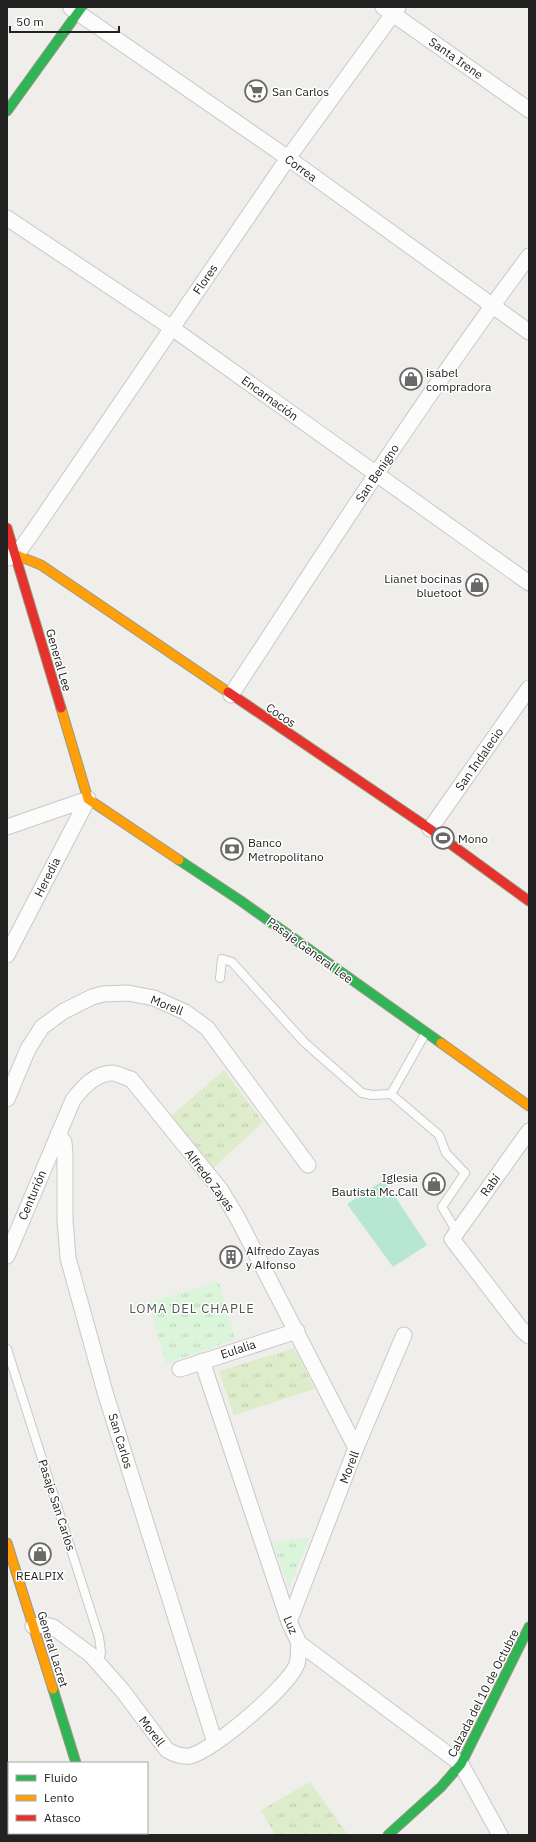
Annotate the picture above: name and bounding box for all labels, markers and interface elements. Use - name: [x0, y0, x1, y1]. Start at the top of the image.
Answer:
- scale bar: [10, 8, 119, 34]
- text: 50 m: [16, 14, 44, 29]
- street label: Santa Irene: [426, 34, 486, 82]
- supermarket icon: San Carlos: [243, 78, 269, 104]
- place label: San Carlos: [272, 84, 329, 99]
- street label: Correa: [282, 151, 320, 185]
- street label: Flores: [189, 261, 221, 297]
- place label: isabel compradora: [426, 365, 492, 394]
- shop icon: isabel compradora: [398, 366, 424, 392]
- street label: Encarnación: [239, 372, 301, 424]
- street label: San Benigno: [352, 441, 402, 505]
- place label: Lianet bocinas bluetoot: [384, 571, 462, 600]
- shop icon: Lianet bocinas bluetoot: [464, 572, 490, 598]
- street label: General Lee: [43, 627, 75, 693]
- street label: Cocos: [263, 700, 299, 730]
- street label: San Indalecio: [452, 724, 506, 793]
- sports icon: Mono: [430, 825, 456, 851]
- place label: Mono: [458, 831, 488, 846]
- place label: Banco Metropolitano: [248, 835, 324, 864]
- bank icon: Banco Metropolitano: [219, 836, 245, 862]
- street label: Heredia: [31, 854, 64, 899]
- street label: Pasaje General Lee: [264, 914, 356, 986]
- street label: Morell: [148, 992, 186, 1018]
- street label: Alfredo Zayas: [182, 1146, 238, 1214]
- street label: Centurión: [15, 1168, 49, 1222]
- place label: Iglesia Bautista Mc.Call: [332, 1170, 419, 1199]
- shop icon: Iglesia Bautista Mc.Call: [421, 1171, 447, 1197]
- street label: Rabí: [477, 1171, 503, 1199]
- place label: Alfredo Zayas y Alfonso: [246, 1243, 320, 1272]
- building icon: Alfredo Zayas y Alfonso: [218, 1244, 244, 1270]
- district label: LOMA DEL CHAPLE: [129, 1300, 255, 1317]
- street label: Eulalia: [218, 1336, 258, 1362]
- street label: San Carlos: [105, 1411, 137, 1471]
- street label: Morell: [336, 1448, 362, 1486]
- street label: Pasaje San Carlos: [35, 1457, 79, 1553]
- shop icon: REALPIX: [27, 1541, 53, 1567]
- place label: REALPIX: [16, 1568, 65, 1583]
- street label: General Lacret: [34, 1609, 72, 1689]
- street label: Luz: [281, 1614, 302, 1637]
- street label: Calzada del 10 de Octubre: [444, 1626, 522, 1760]
- street label: Morell: [136, 1713, 168, 1749]
- legend: [8, 1762, 148, 1834]
- text: Fluido: [44, 1770, 78, 1785]
- text: Lento: [44, 1790, 74, 1805]
- text: Atasco: [44, 1810, 81, 1825]

